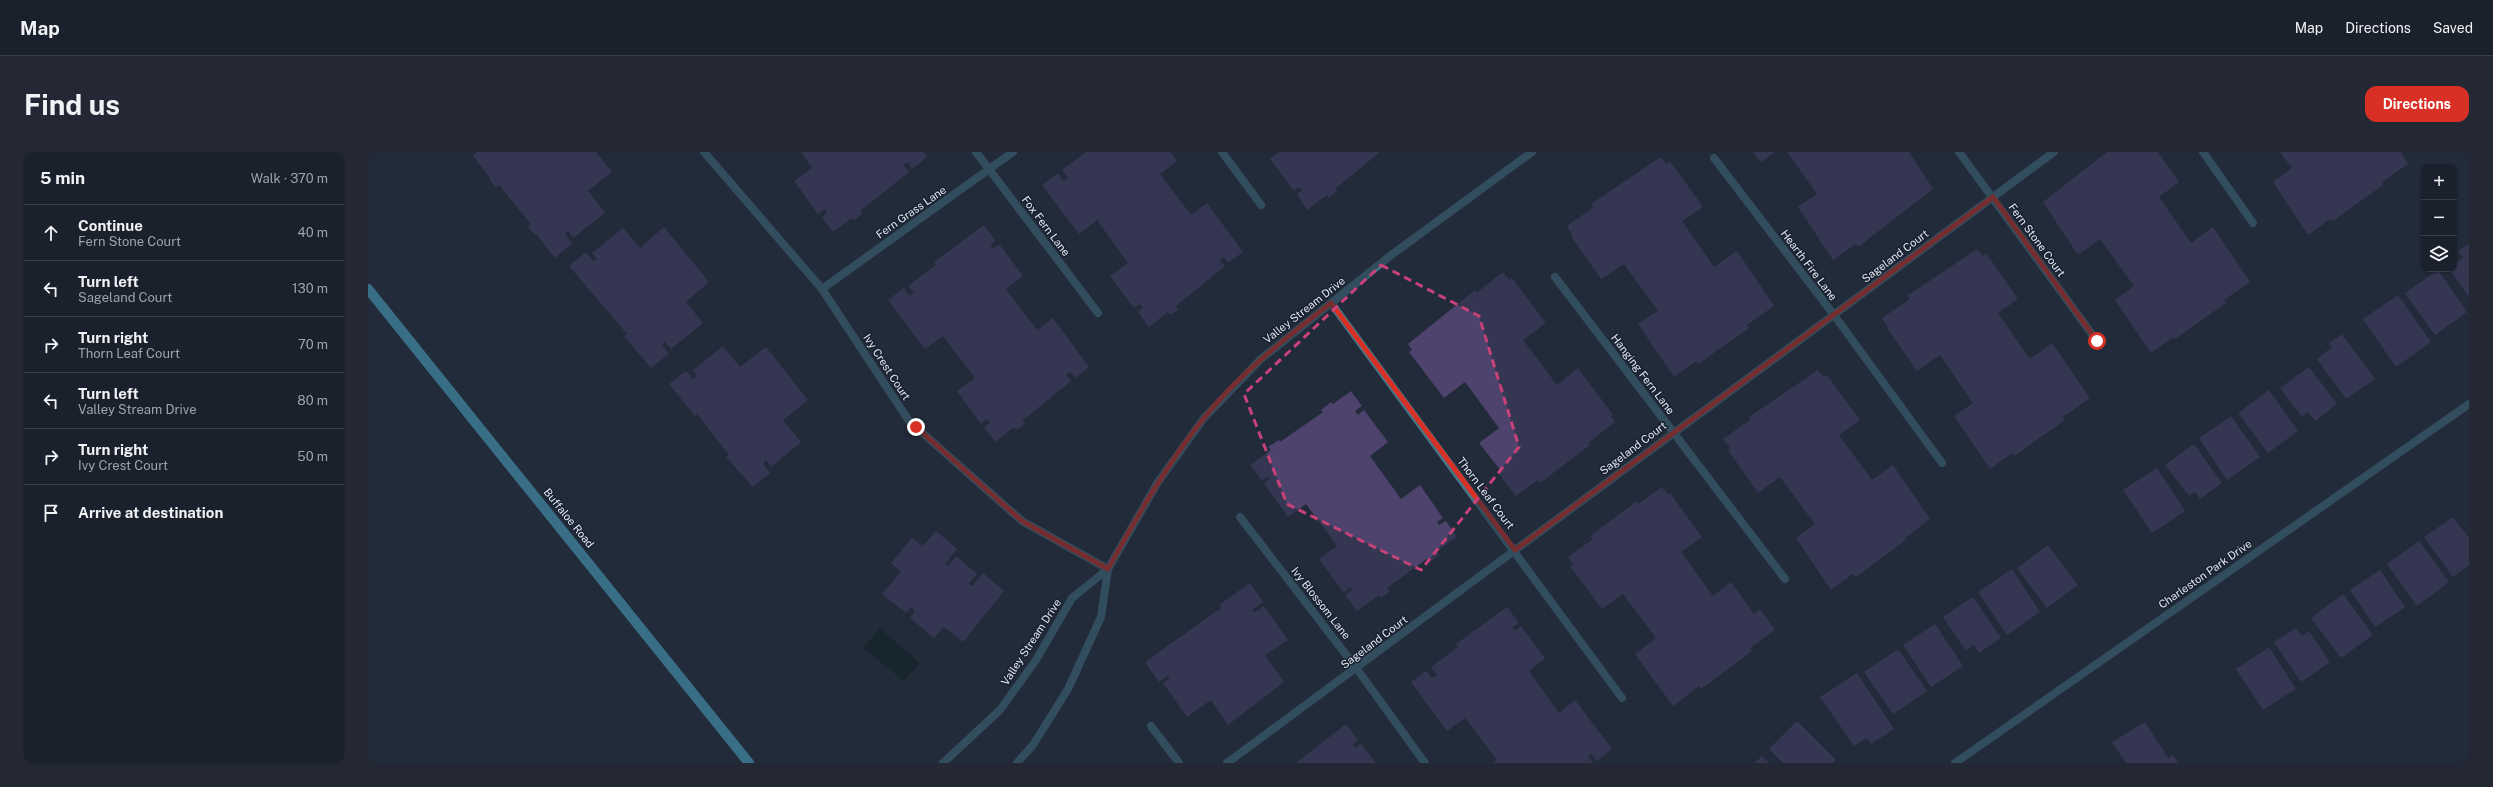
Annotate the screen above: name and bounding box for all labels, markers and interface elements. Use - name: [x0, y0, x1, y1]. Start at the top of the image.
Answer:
- text: Map: [20, 17, 60, 39]
- text: Map: [2295, 20, 2323, 36]
- text: Directions: [2345, 20, 2411, 36]
- text: Saved: [2433, 20, 2473, 36]
- button: Directions: [2365, 86, 2469, 122]
- text: Find us: [24, 88, 120, 121]
- map controls: [2421, 164, 2457, 272]
- button: +: [2421, 164, 2457, 200]
- text: 5 min: [40, 168, 85, 188]
- text: Walk · 370 m: [251, 171, 328, 186]
- street label: Fern Grass Lane: [874, 183, 948, 241]
- street label: Fox Fern Lane: [1020, 194, 1072, 258]
- button: −: [2421, 200, 2457, 236]
- street label: Fern Stone Court: [2007, 201, 2067, 279]
- text: Continue: [78, 217, 143, 234]
- icon: ahead: [40, 222, 62, 244]
- text: 40 m: [297, 225, 328, 240]
- street label: Hearth Fire Lane: [1779, 227, 1839, 303]
- street label: Sageland Court: [1859, 227, 1931, 285]
- text: Fern Stone Court: [78, 234, 181, 249]
- button: layers: [2421, 236, 2457, 272]
- text: Turn left: [78, 273, 139, 290]
- street label: Valley Stream Drive: [1261, 274, 1347, 346]
- icon: left: [40, 278, 62, 300]
- text: 130 m: [292, 281, 328, 296]
- text: Sageland Court: [78, 290, 172, 305]
- text: Turn right: [78, 329, 148, 346]
- street label: Ivy Crest Court: [861, 332, 913, 402]
- street label: Hanging Fern Lane: [1609, 332, 1677, 416]
- route start: [2088, 332, 2106, 350]
- icon: right: [40, 334, 62, 356]
- text: 70 m: [298, 337, 328, 352]
- text: Thorn Leaf Court: [78, 346, 180, 361]
- text: Turn left: [78, 385, 139, 402]
- icon: left: [40, 390, 62, 412]
- text: 80 m: [297, 393, 328, 408]
- text: Valley Stream Drive: [78, 402, 197, 417]
- route end: [907, 418, 925, 436]
- street label: Sageland Court: [1597, 419, 1669, 477]
- text: Turn right: [78, 441, 148, 458]
- icon: right: [40, 446, 62, 468]
- text: 50 m: [297, 449, 328, 464]
- street label: Thorn Leaf Court: [1455, 455, 1517, 531]
- text: Ivy Crest Court: [78, 458, 168, 473]
- street label: Buffaloe Road: [542, 486, 596, 550]
- icon: arrive: [40, 502, 62, 524]
- text: Arrive at destination: [78, 504, 223, 521]
- street label: Charleston Park Drive: [2156, 537, 2254, 611]
- street label: Ivy Blossom Lane: [1289, 565, 1353, 641]
- street label: Valley Stream Drive: [999, 597, 1063, 687]
- street label: Sageland Court: [1338, 613, 1410, 671]

